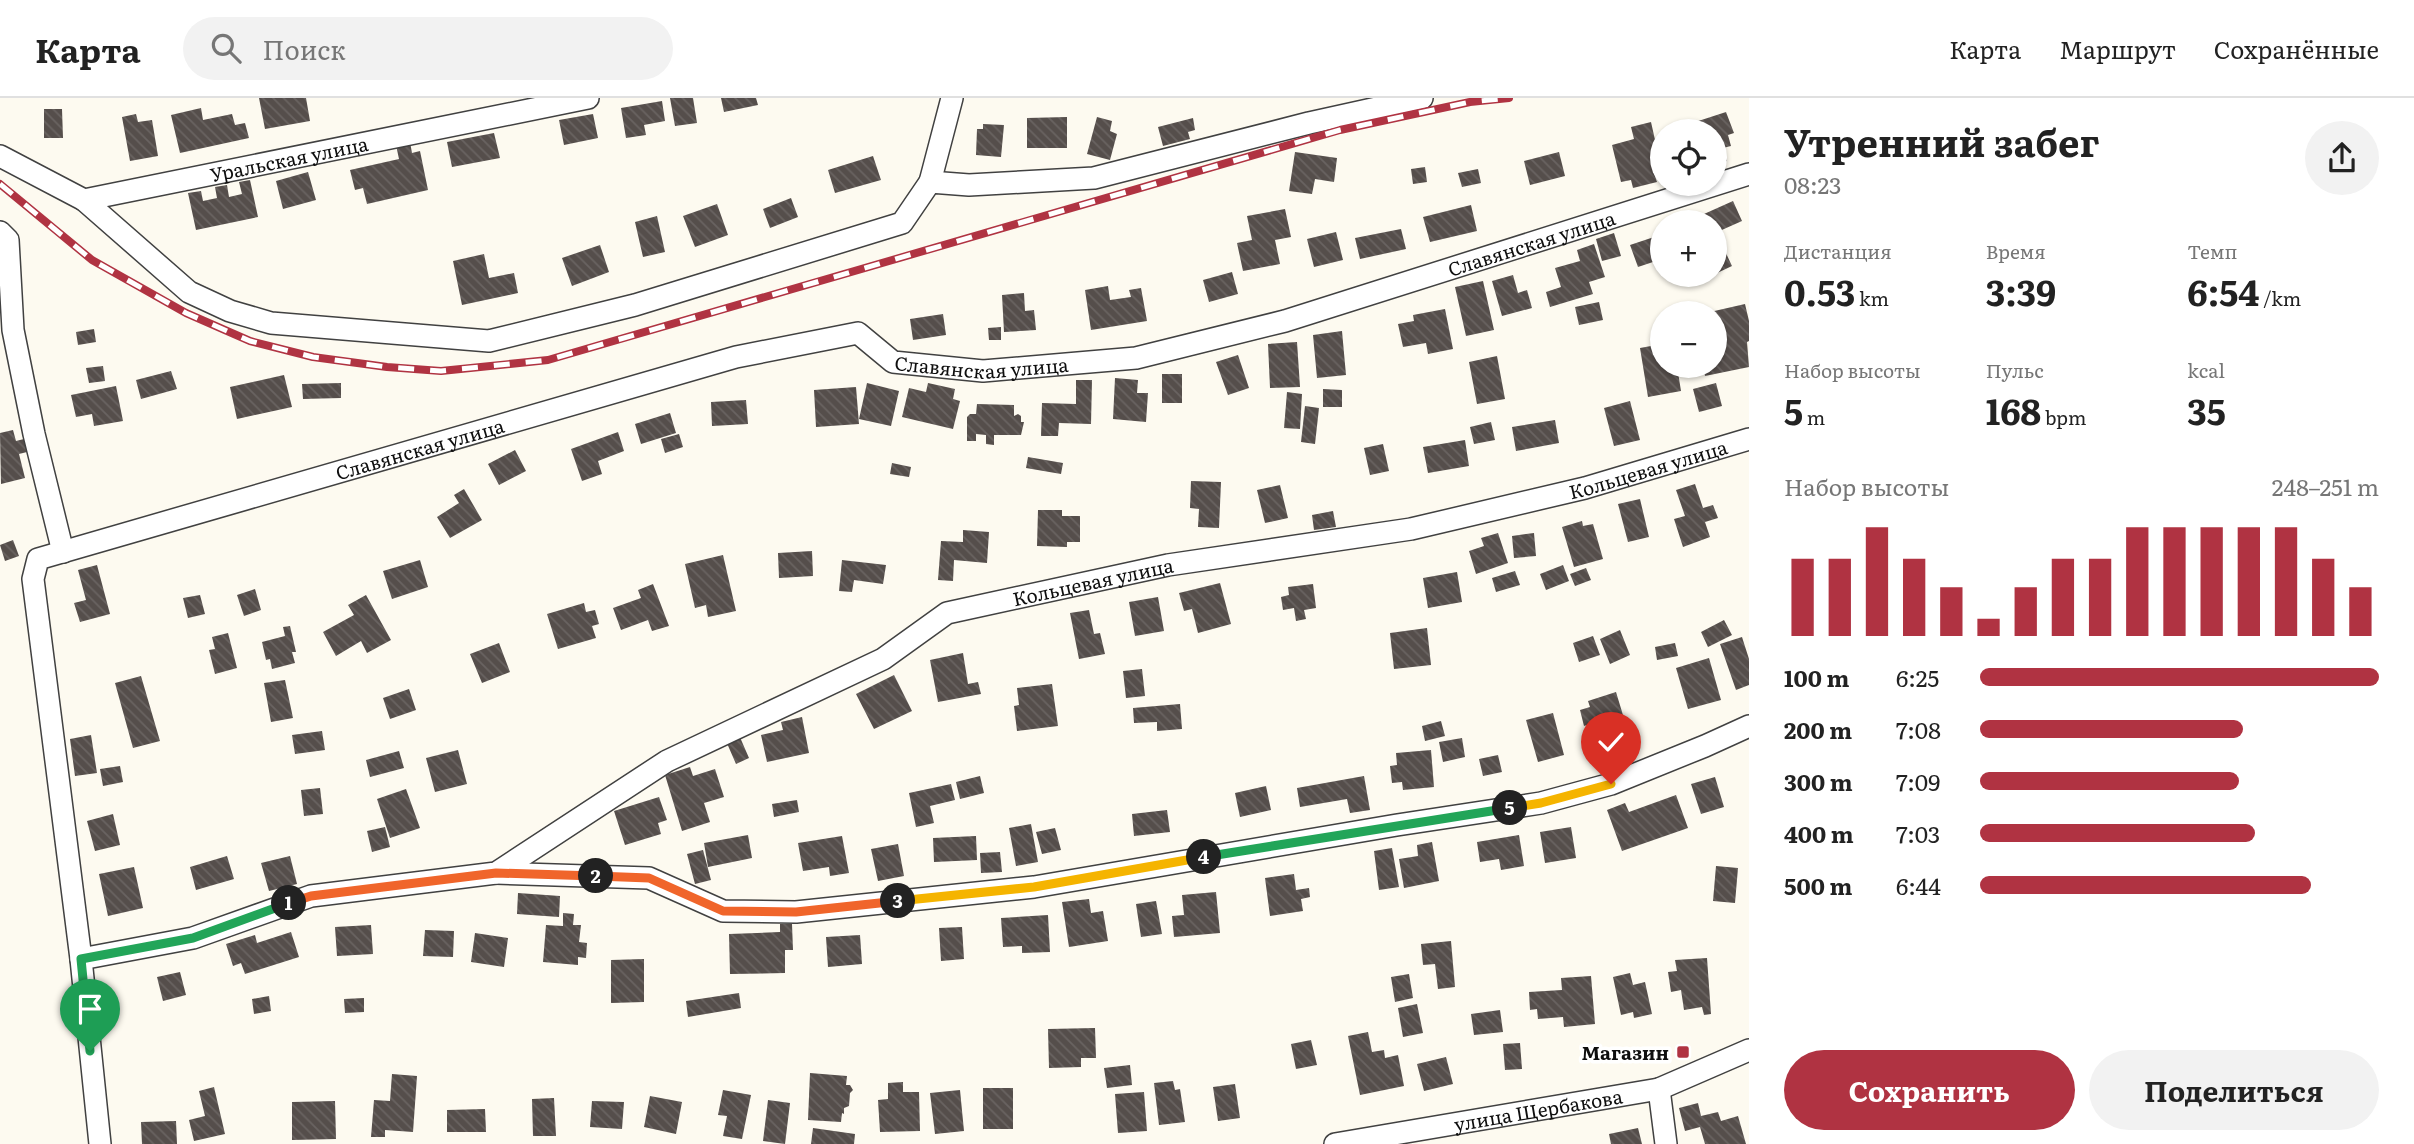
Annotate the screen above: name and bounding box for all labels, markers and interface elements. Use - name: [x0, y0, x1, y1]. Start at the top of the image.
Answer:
- search box: [183, 17, 673, 80]
- text: Карта: [35, 24, 141, 73]
- icon: search: [207, 29, 245, 67]
- text: Поиск: [263, 29, 346, 68]
- text: Карта: [1949, 31, 2021, 66]
- text: Маршрут: [2059, 31, 2176, 66]
- text: Сохранённые: [2214, 31, 2379, 66]
- text: Утренний забег: [1784, 112, 2100, 169]
- map controls: [1650, 119, 1727, 378]
- button: locate: [1650, 119, 1727, 196]
- button: share: [2305, 121, 2379, 195]
- street label: Уральская улица: [207, 129, 371, 188]
- text: 08:23: [1784, 167, 1842, 201]
- street label: Славянская улица: [1444, 203, 1619, 283]
- button: +: [1650, 210, 1727, 287]
- text: Дистанция: [1784, 237, 1892, 265]
- text: Время: [1986, 237, 2046, 265]
- text: Темп: [2187, 237, 2237, 265]
- text: 0.53: [1784, 265, 1855, 317]
- text: 3:39: [1986, 265, 2056, 317]
- text: 6:54: [2187, 265, 2259, 317]
- text: km: [1855, 284, 1889, 312]
- text: /km: [2259, 284, 2301, 312]
- button: −: [1650, 301, 1727, 378]
- street label: Славянская улица: [893, 348, 1070, 385]
- text: Набор высоты: [1784, 356, 1921, 384]
- text: Пульс: [1986, 356, 2044, 384]
- text: kcal: [2187, 356, 2225, 384]
- text: 5: [1784, 384, 1803, 436]
- text: 168: [1986, 384, 2041, 436]
- text: 35: [2187, 384, 2226, 436]
- text: m: [1803, 403, 1825, 431]
- text: bpm: [2041, 403, 2086, 431]
- street label: Славянская улица: [332, 411, 508, 486]
- street label: Кольцевая улица: [1566, 432, 1731, 505]
- text: Набор высоты: [1784, 469, 1949, 503]
- text: 248–251 m: [2272, 469, 2379, 503]
- street label: Кольцевая улица: [1010, 550, 1176, 612]
- text: 100 m: [1784, 660, 1849, 694]
- text: 6:25: [1896, 660, 1939, 694]
- pin: [1581, 712, 1641, 784]
- text: 200 m: [1784, 712, 1852, 746]
- text: 7:08: [1896, 712, 1941, 746]
- icon: check: [1592, 723, 1630, 761]
- text: 300 m: [1784, 764, 1853, 798]
- text: 7:09: [1896, 764, 1940, 798]
- pin: 5: [1492, 790, 1528, 826]
- text: 5: [1504, 793, 1515, 821]
- text: 400 m: [1784, 816, 1854, 850]
- text: 7:03: [1896, 816, 1940, 850]
- pin: 4: [1186, 840, 1222, 874]
- text: 4: [1198, 842, 1209, 870]
- pin: 2: [578, 858, 614, 894]
- text: 2: [590, 861, 601, 889]
- text: 500 m: [1784, 868, 1852, 902]
- text: 6:44: [1896, 868, 1941, 902]
- pin: 3: [880, 884, 916, 918]
- pin: 1: [272, 886, 306, 920]
- text: 3: [892, 886, 903, 914]
- text: 1: [285, 888, 292, 916]
- pin: [60, 979, 120, 1051]
- icon: arrive: [71, 990, 109, 1028]
- place label: Магазин: [1582, 1038, 1669, 1066]
- marker: Магазин: [1675, 1044, 1691, 1060]
- button: Сохранить: [1784, 1050, 2075, 1130]
- button: Поделиться: [2089, 1050, 2379, 1130]
- street label: улица Щербакова: [1452, 1081, 1625, 1138]

